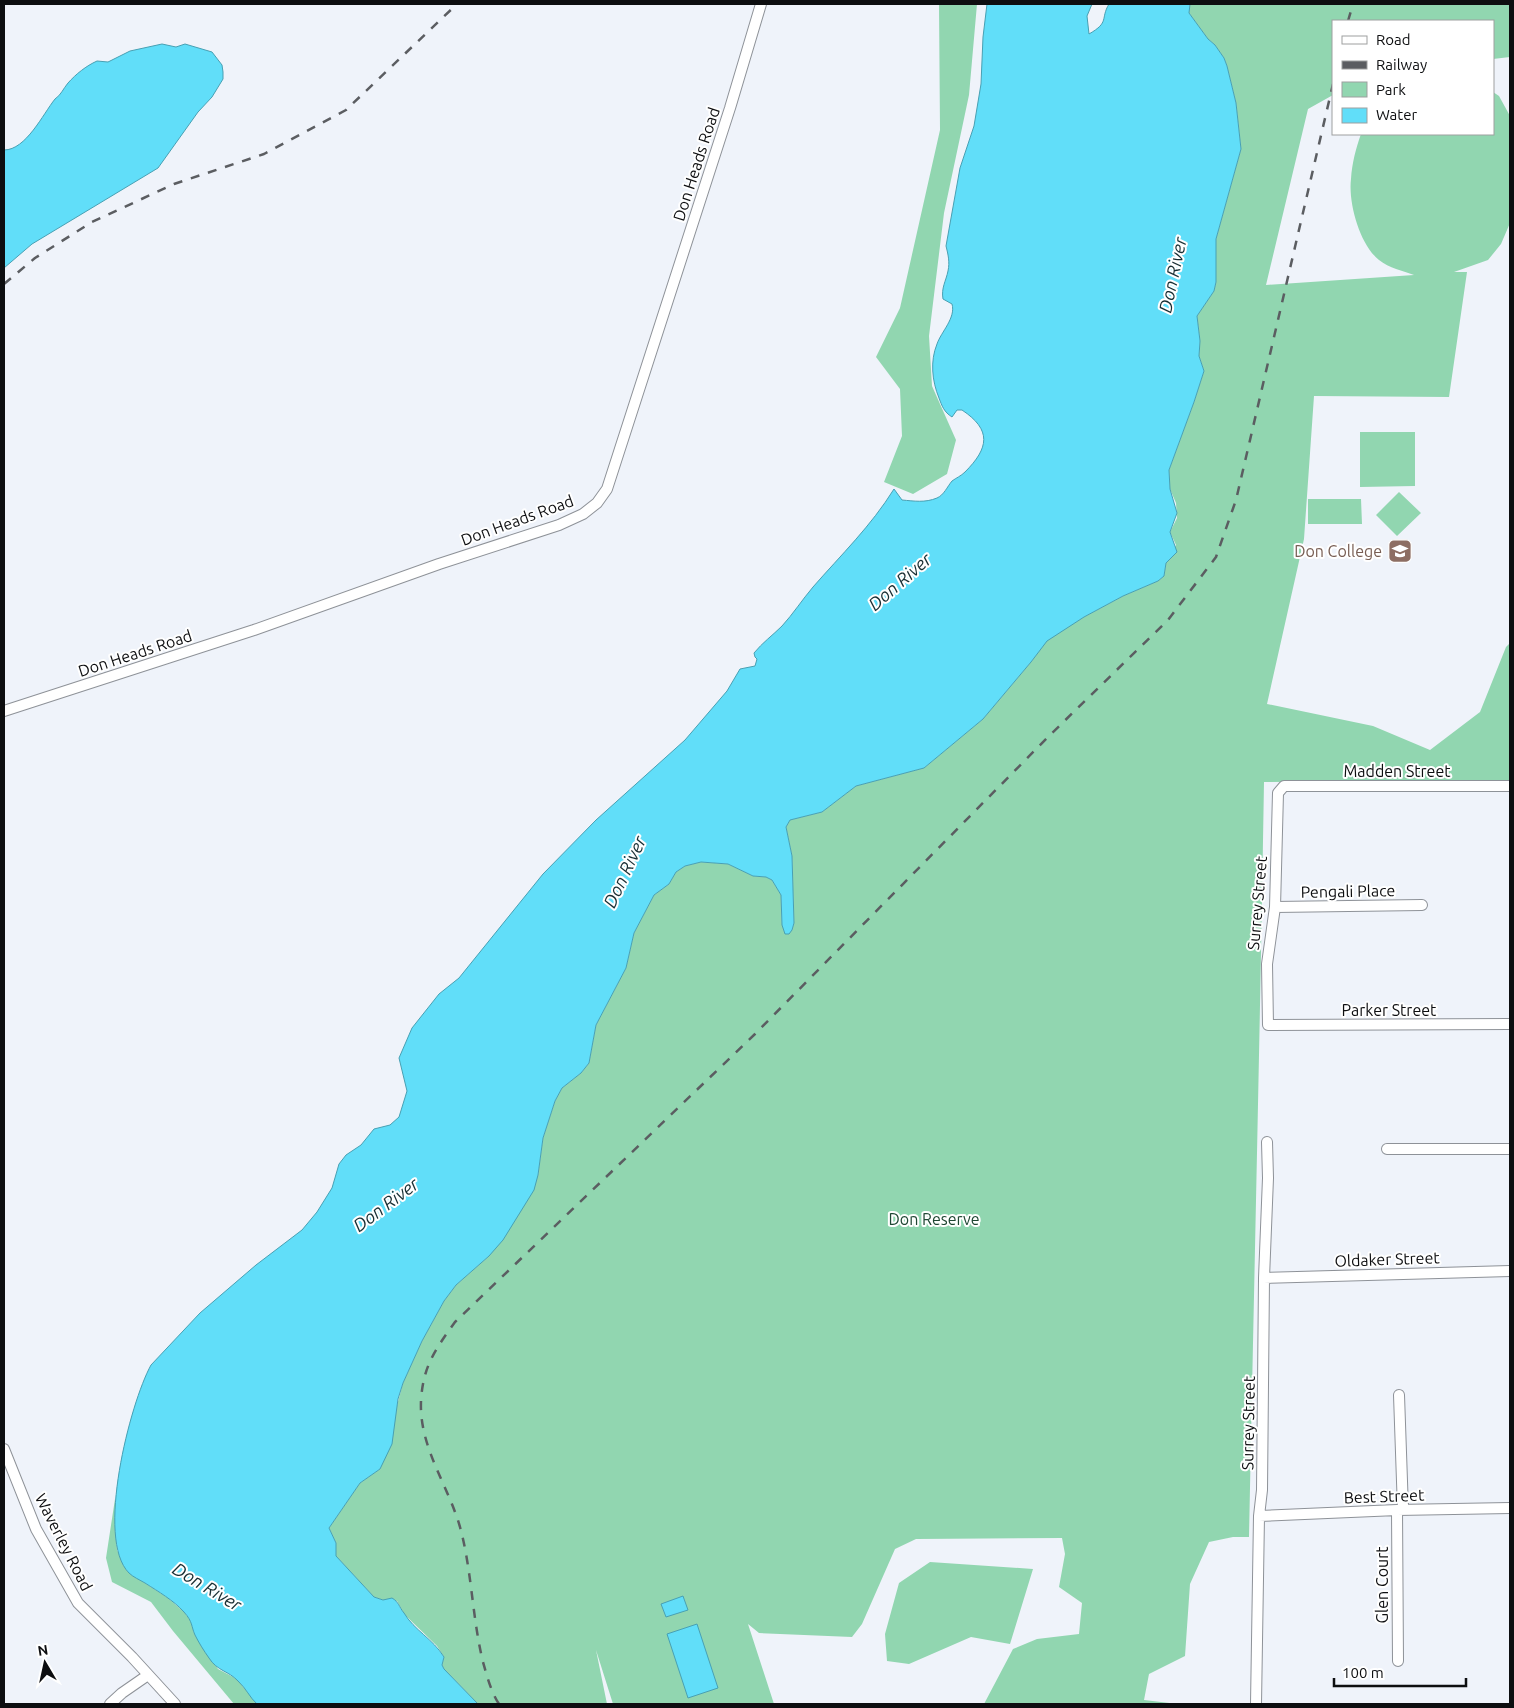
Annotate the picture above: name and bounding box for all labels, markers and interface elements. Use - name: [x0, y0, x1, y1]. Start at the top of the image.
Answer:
- legend: [1332, 20, 1494, 135]
- text: Road: [1376, 31, 1411, 48]
- text: Railway: [1376, 56, 1427, 73]
- text: Park: [1376, 81, 1406, 98]
- street label: Don Heads Road: [669, 105, 723, 223]
- text: Water: [1376, 106, 1417, 123]
- water label: Don River: [1154, 234, 1190, 314]
- street label: Don Heads Road: [458, 491, 576, 549]
- school or university icon: Don College: [1387, 538, 1413, 564]
- place label: Don College: [1294, 542, 1382, 560]
- water label: Don River: [864, 548, 936, 614]
- street label: Don Heads Road: [76, 626, 194, 680]
- street label: Madden Street: [1343, 762, 1451, 780]
- water label: Don River: [599, 832, 650, 911]
- street label: Surrey Street: [1244, 854, 1270, 951]
- street label: Pengali Place: [1301, 881, 1395, 901]
- street label: Parker Street: [1342, 1001, 1437, 1019]
- water label: Don River: [349, 1172, 423, 1235]
- park label: Don Reserve: [888, 1210, 980, 1228]
- street label: Oldaker Street: [1334, 1248, 1441, 1270]
- street label: Surrey Street: [1238, 1375, 1258, 1470]
- street label: Best Street: [1343, 1486, 1425, 1506]
- street label: Waverley Road: [32, 1490, 96, 1594]
- street label: Glen Court: [1373, 1546, 1391, 1624]
- water label: Don River: [170, 1558, 246, 1615]
- north arrow: [20, 1638, 70, 1688]
- text: N: [37, 1641, 49, 1659]
- scale bar: [1334, 1656, 1466, 1688]
- text: 100 m: [1342, 1664, 1384, 1681]

